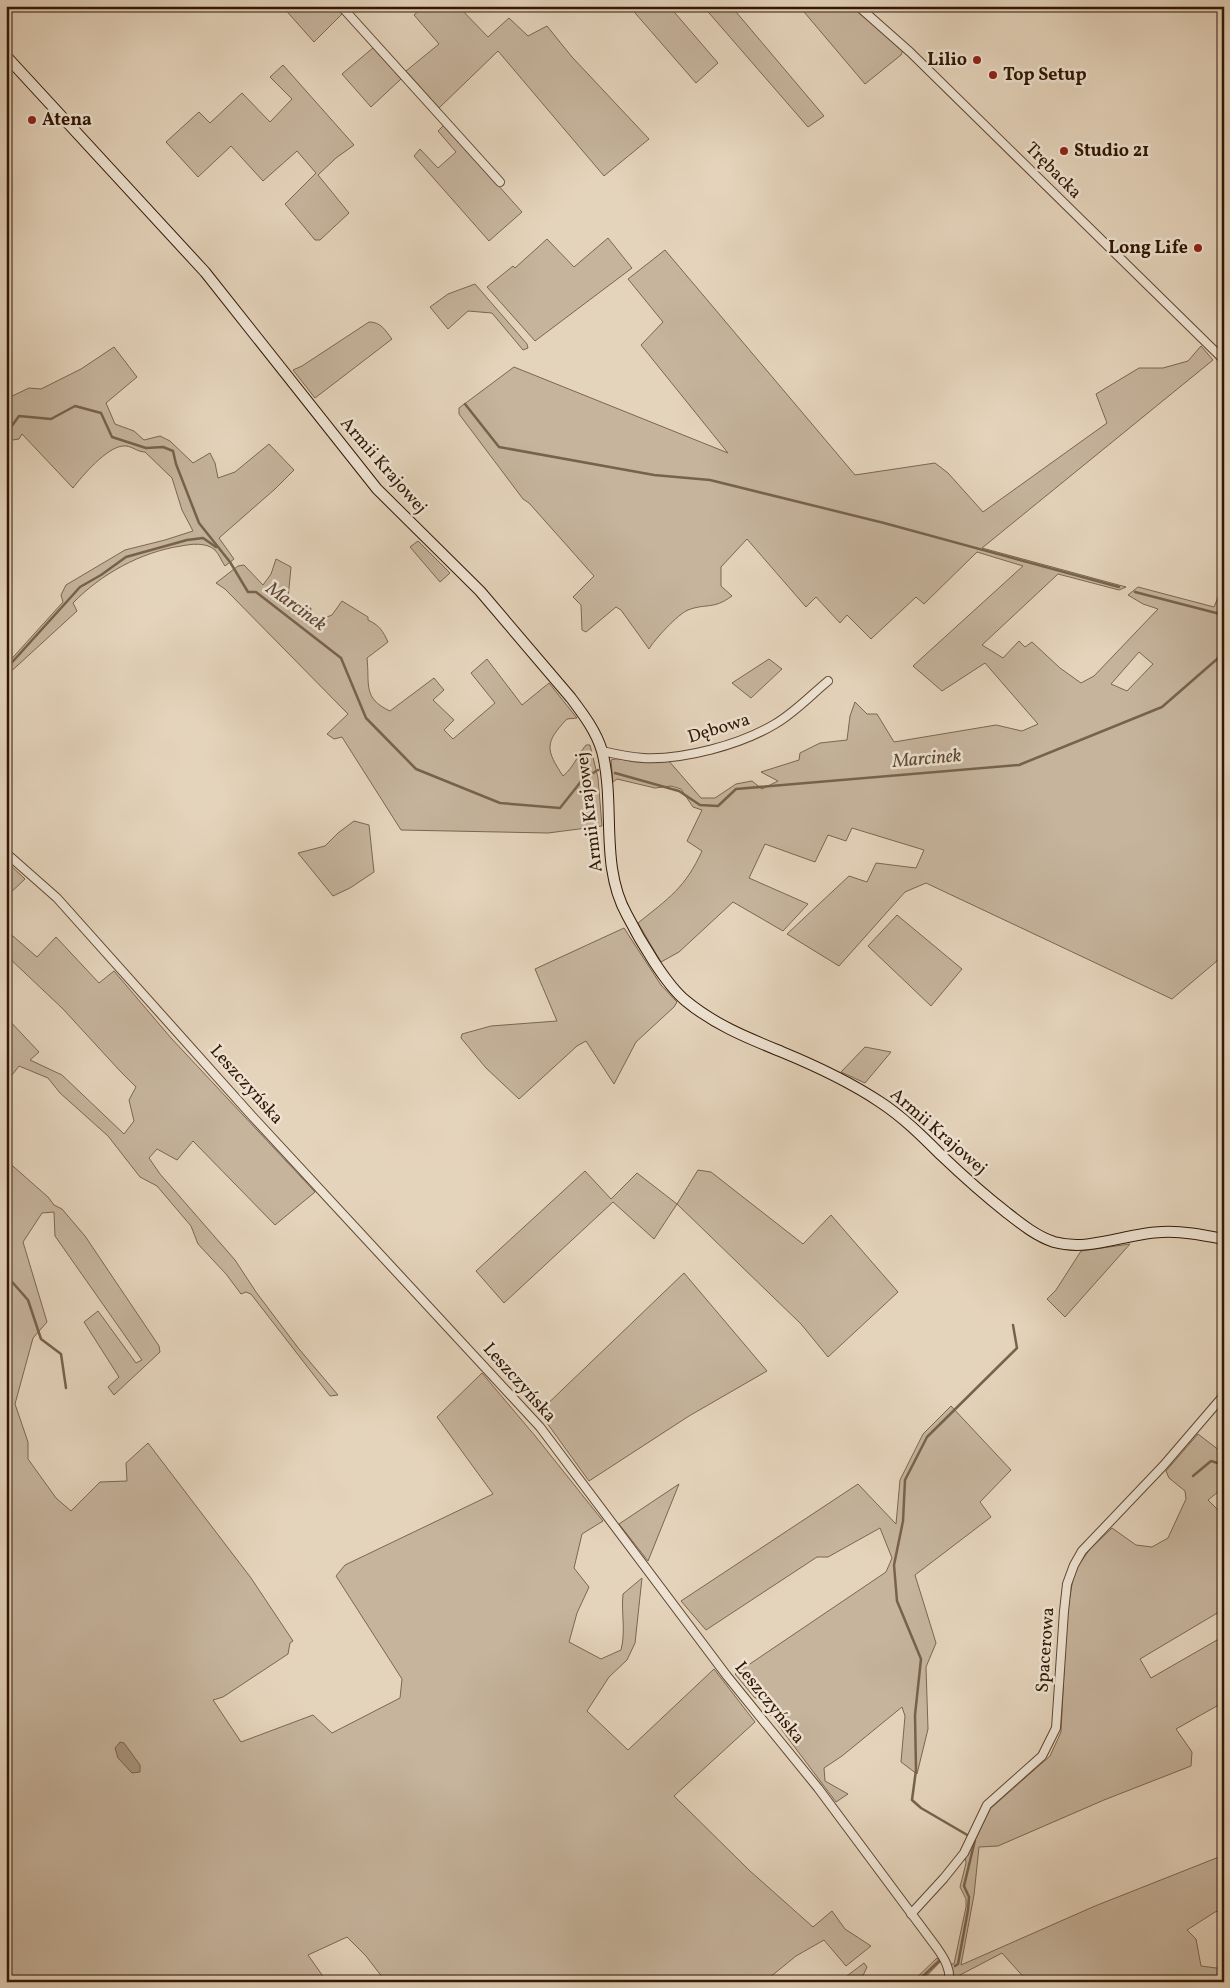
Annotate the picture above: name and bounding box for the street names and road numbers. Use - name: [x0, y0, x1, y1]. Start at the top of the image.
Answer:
- street label: Trębacka: [1019, 137, 1087, 205]
- street label: Armii Krajowej: [334, 412, 432, 520]
- street label: Dębowa: [685, 708, 753, 750]
- street label: Armii Krajowej: [570, 750, 610, 874]
- street label: Leszczyńska: [203, 1040, 289, 1130]
- street label: Armii Krajowej: [884, 1083, 992, 1181]
- street label: Leszczyńska: [476, 1338, 562, 1428]
- street label: Spacerowa: [1031, 1606, 1061, 1694]
- street label: Leszczyńska: [728, 1657, 810, 1750]

